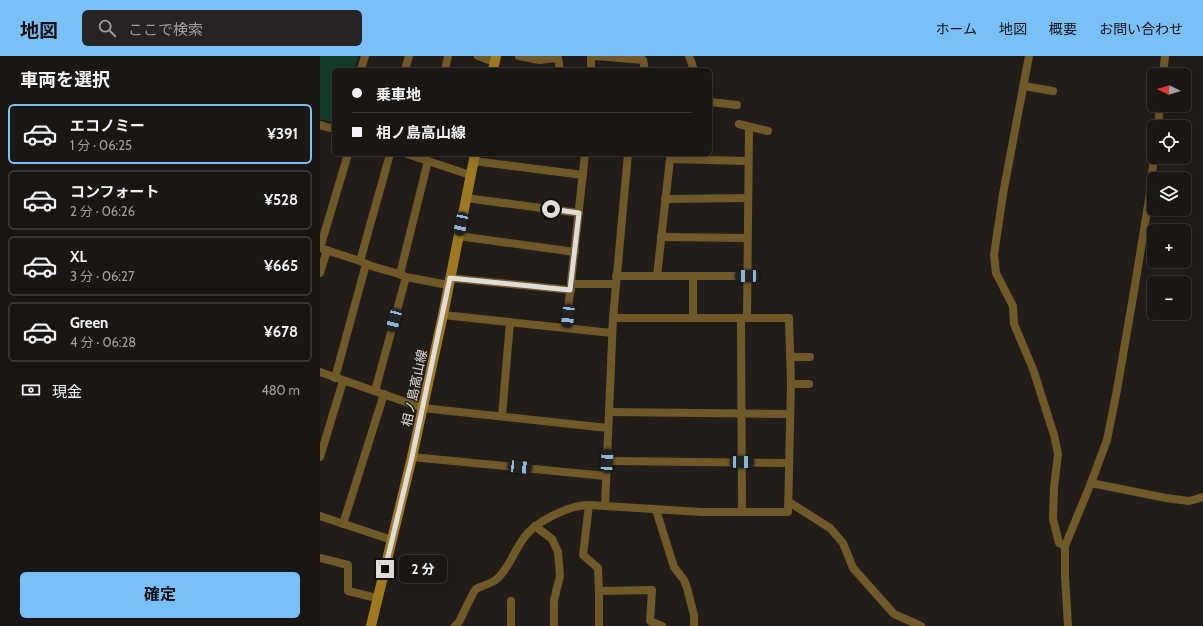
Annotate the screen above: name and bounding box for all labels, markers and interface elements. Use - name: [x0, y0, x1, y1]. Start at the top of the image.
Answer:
- search box: [82, 10, 362, 46]
- icon: search: [96, 17, 118, 39]
- text: 地図: [20, 19, 58, 42]
- text: ホーム: [935, 20, 977, 38]
- text: 地図: [999, 20, 1027, 38]
- text: 概要: [1049, 20, 1077, 38]
- text: お問い合わせ: [1099, 20, 1183, 38]
- text: ここで検索: [128, 21, 203, 39]
- north arrow: [1147, 68, 1191, 112]
- map controls: [1147, 68, 1191, 320]
- text: 車両を選択: [20, 69, 110, 91]
- text: 乗車地: [376, 86, 421, 104]
- icon: car: [22, 116, 58, 152]
- text: エコノミー: [70, 117, 145, 135]
- button: locate: [1147, 120, 1191, 164]
- text: 相ノ島高山線: [376, 124, 466, 142]
- text: ¥391: [267, 125, 298, 143]
- text: 1 分 · 06:25: [70, 137, 132, 153]
- button: layers: [1147, 172, 1191, 216]
- icon: car: [22, 182, 58, 218]
- text: コンフォート: [70, 183, 160, 201]
- text: ¥528: [264, 191, 298, 209]
- route start: [542, 200, 560, 218]
- text: 2 分 · 06:26: [70, 203, 135, 219]
- car: [453, 211, 469, 237]
- button: +: [1147, 224, 1191, 268]
- icon: car: [22, 248, 58, 284]
- text: XL: [70, 248, 87, 266]
- text: ¥665: [264, 257, 298, 275]
- text: 3 分 · 06:27: [70, 268, 134, 284]
- car: [735, 270, 759, 282]
- button: −: [1147, 276, 1191, 320]
- car: [561, 303, 575, 329]
- car: [385, 307, 403, 333]
- icon: car: [22, 314, 58, 350]
- text: Green: [70, 314, 108, 332]
- text: ¥678: [264, 323, 298, 341]
- text: 4 分 · 06:28: [70, 334, 136, 350]
- street label: 相ノ島高山線: [398, 348, 430, 428]
- icon: cash: [20, 379, 42, 401]
- text: 480 m: [261, 382, 300, 398]
- text: 現金: [52, 383, 82, 401]
- car: [600, 449, 614, 473]
- car: [730, 456, 754, 468]
- car: [507, 460, 533, 474]
- callout: 2 分: [399, 555, 447, 583]
- route end: [376, 560, 394, 578]
- text: 2 分: [412, 561, 434, 577]
- button: 確定: [20, 572, 300, 618]

